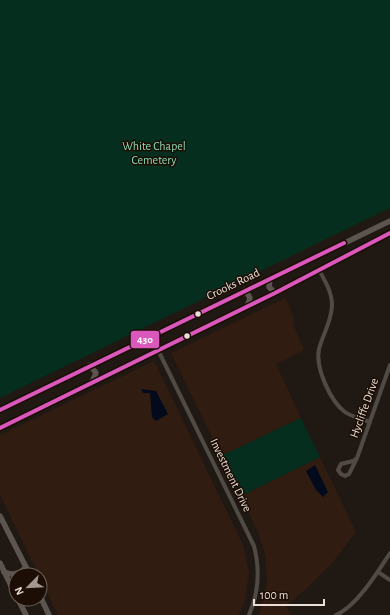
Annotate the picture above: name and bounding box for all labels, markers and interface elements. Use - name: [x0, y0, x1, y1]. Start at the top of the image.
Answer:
- park label: White Chapel Cemetery: [122, 140, 186, 167]
- street label: Crooks Road: [205, 266, 261, 302]
- unlabelled marker: [193, 309, 203, 319]
- line badge: 430: [130, 330, 160, 349]
- unlabelled marker: [182, 331, 192, 341]
- text: 430: [137, 334, 153, 345]
- street label: Hycliffe Drive: [348, 376, 381, 440]
- street label: Investment Drive: [208, 436, 254, 514]
- north arrow: [8, 567, 48, 607]
- scale bar: [254, 581, 324, 607]
- text: N: [13, 585, 26, 597]
- text: 100 m: [260, 589, 288, 601]

